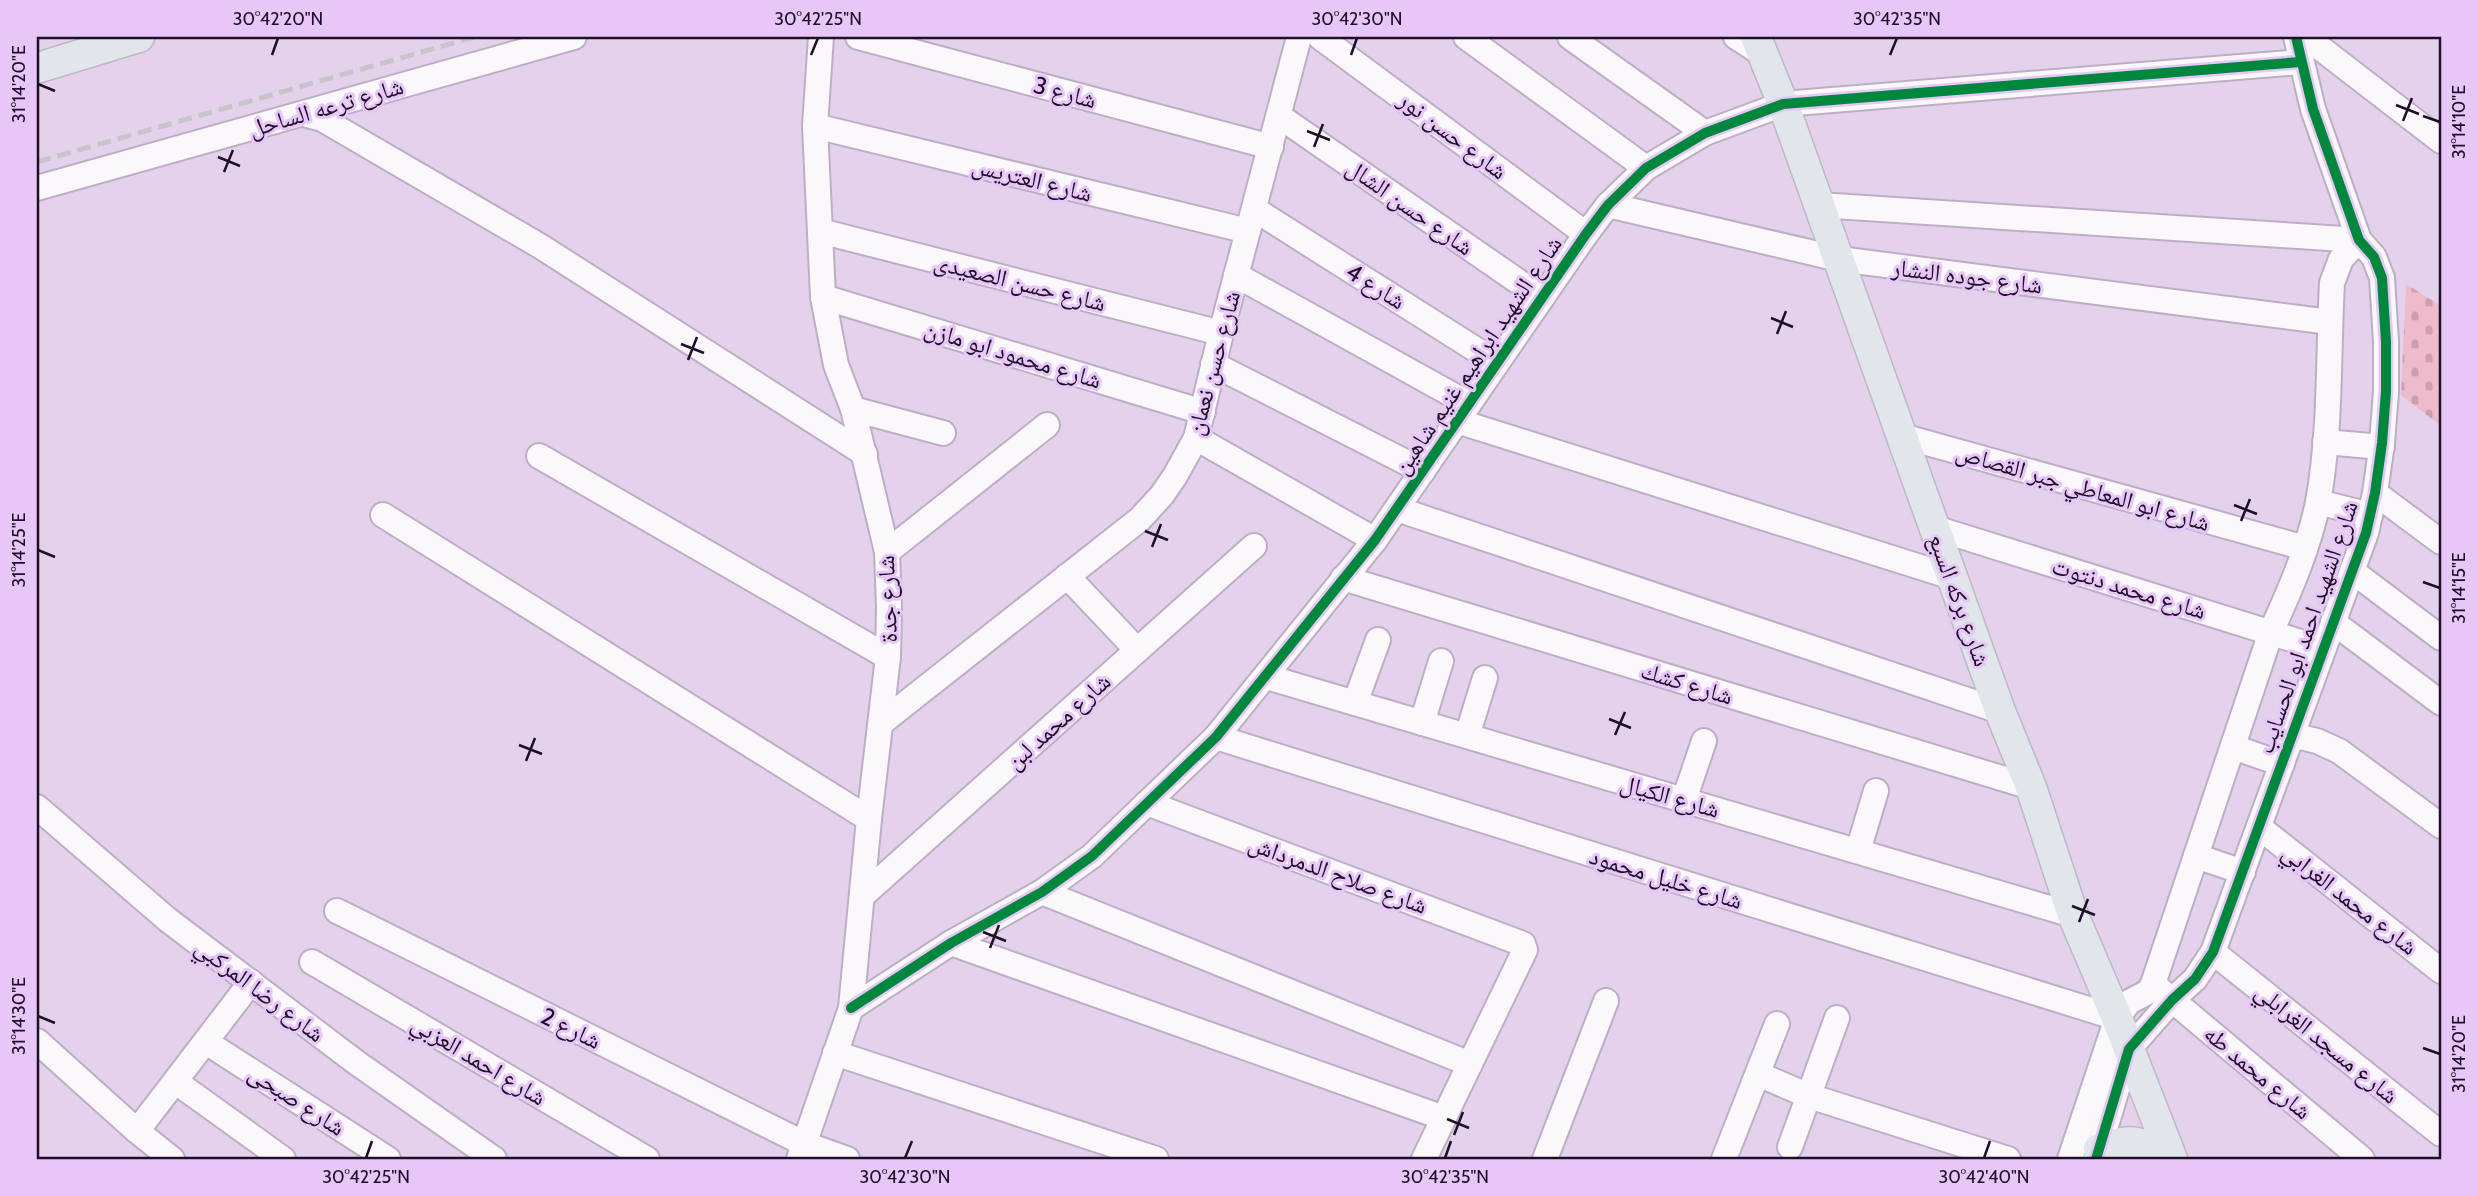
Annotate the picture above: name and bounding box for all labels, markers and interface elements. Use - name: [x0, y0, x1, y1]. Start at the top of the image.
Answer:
- text: 30°42'20"N: [233, 8, 323, 30]
- text: 30°42'25"N: [774, 8, 862, 30]
- text: 30°42'30"N: [1312, 8, 1402, 30]
- text: 30°42'35"N: [1853, 8, 1941, 30]
- text: 31°14'20"E: [8, 45, 30, 123]
- street label: شارع 3: [1030, 70, 1100, 115]
- street label: شارع ترعه الساحل: [245, 71, 407, 144]
- street label: شارع حسن نور: [1391, 84, 1513, 186]
- text: 31°14'10"E: [2448, 85, 2470, 159]
- street label: شارع العتريس: [969, 150, 1095, 209]
- street label: شارع حسن الشال: [1340, 152, 1479, 262]
- street label: شارع الشهيد ابراهيم غنيم شاهين: [1386, 230, 1569, 481]
- street label: شارع حسن الصعيدى: [931, 247, 1109, 318]
- street label: شارع جوده النشار: [1889, 252, 2044, 301]
- street label: شارع 4: [1340, 257, 1411, 316]
- street label: شارع حسن نعمان: [1180, 288, 1247, 439]
- street label: شارع محمود ابو مازن: [921, 313, 1105, 396]
- street label: شارع ابو المعاطي جبر القصاص: [1951, 437, 2213, 542]
- street label: شارع الشهيد احمد ابو الحسايب: [2250, 497, 2365, 758]
- text: 31°14'25"E: [8, 513, 30, 587]
- street label: شارع بركه السبع: [1922, 530, 1997, 670]
- street label: شارع محمد دنتوت: [2048, 551, 2210, 626]
- text: 31°14'15"E: [2448, 552, 2470, 624]
- street label: شارع جدة: [871, 555, 904, 643]
- street label: شارع كشك: [1637, 655, 1736, 712]
- street label: شارع محمد لبن: [1000, 666, 1117, 776]
- street label: شارع الكيال: [1617, 768, 1723, 825]
- street label: شارع صلاح الدمرداش: [1244, 828, 1431, 921]
- street label: شارع محمد الغرابي: [2273, 837, 2423, 965]
- street label: شارع خليل محمود: [1586, 841, 1746, 916]
- street label: شارع رضا المركبي: [187, 932, 330, 1052]
- street label: شارع مسجد الغرابلي: [2246, 976, 2404, 1114]
- text: 31°14'30"E: [8, 977, 30, 1055]
- street label: شارع 2: [536, 1001, 606, 1056]
- street label: شارع احمد العزبي: [404, 1008, 552, 1116]
- text: 31°14'20"E: [2448, 1015, 2470, 1093]
- street label: شارع محمد طه: [2198, 1019, 2318, 1126]
- street label: شارع صبحى: [243, 1058, 351, 1143]
- text: 30°42'25"N: [322, 1166, 410, 1188]
- text: 30°42'30"N: [860, 1166, 950, 1188]
- text: 30°42'35"N: [1401, 1166, 1489, 1188]
- text: 30°42'40"N: [1938, 1166, 2030, 1188]

